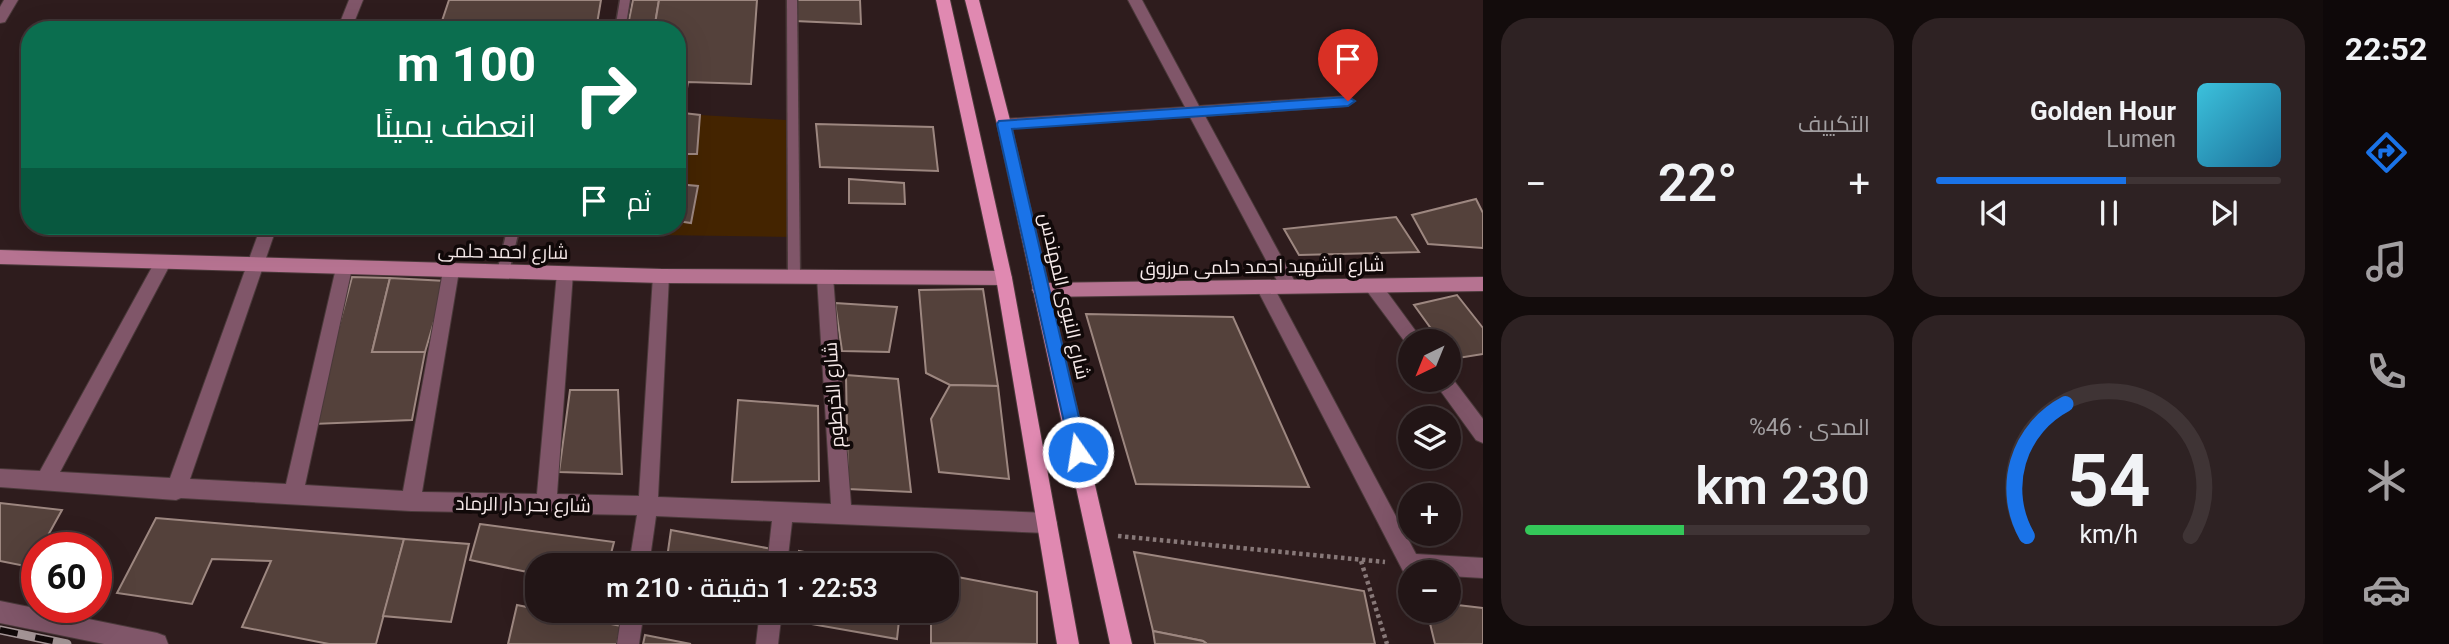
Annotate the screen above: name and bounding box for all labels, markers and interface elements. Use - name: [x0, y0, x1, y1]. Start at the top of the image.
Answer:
- pin: [1318, 29, 1378, 101]
- text: 22:52: [2345, 30, 2427, 68]
- text: 100 m: [397, 36, 536, 93]
- icon: arrive: [1329, 40, 1367, 78]
- icon: right: [560, 49, 651, 140]
- text: Golden Hour: [2030, 96, 2176, 126]
- text: انعطف يمينًا: [374, 107, 536, 145]
- text: التكييف: [1798, 111, 1870, 138]
- text: Lumen: [2106, 126, 2176, 153]
- icon: directions: [2362, 128, 2411, 177]
- text: 22°: [1658, 153, 1737, 214]
- text: −: [1525, 162, 1547, 206]
- text: +: [1848, 162, 1870, 206]
- icon: arrive: [575, 182, 613, 220]
- text: ثم: [627, 187, 651, 217]
- icon: previous: [1975, 194, 2013, 232]
- icon: pause: [2090, 194, 2128, 232]
- icon: next: [2205, 194, 2243, 232]
- street label: شارع النبوى المهندس: [1032, 211, 1095, 382]
- icon: music: [2362, 237, 2411, 286]
- street label: شارع احمد حلمى: [437, 239, 569, 266]
- street label: شارع الشهيد احمد حلمى مرزوق: [1139, 253, 1385, 282]
- north arrow: [1398, 329, 1461, 392]
- map controls: [1398, 329, 1461, 623]
- street label: شارع الخرطوم: [818, 341, 851, 449]
- icon: phone: [2362, 347, 2411, 396]
- button: layers: [1398, 406, 1461, 469]
- text: المدى · 46%: [1749, 414, 1870, 441]
- position arrow: [1041, 415, 1115, 489]
- text: 54: [2067, 439, 2150, 525]
- text: 230 km: [1695, 456, 1870, 517]
- icon: climate: [2362, 456, 2411, 505]
- button: +: [1398, 483, 1461, 546]
- street label: شارع بحر دار الرماد: [455, 492, 591, 519]
- text: km/h: [2079, 520, 2138, 549]
- speed limit sign: 60: [21, 532, 112, 623]
- button: −: [1398, 560, 1461, 623]
- icon: car: [2362, 565, 2411, 614]
- text: 22:53 · 1 دقيقة · 210 m: [606, 573, 878, 603]

